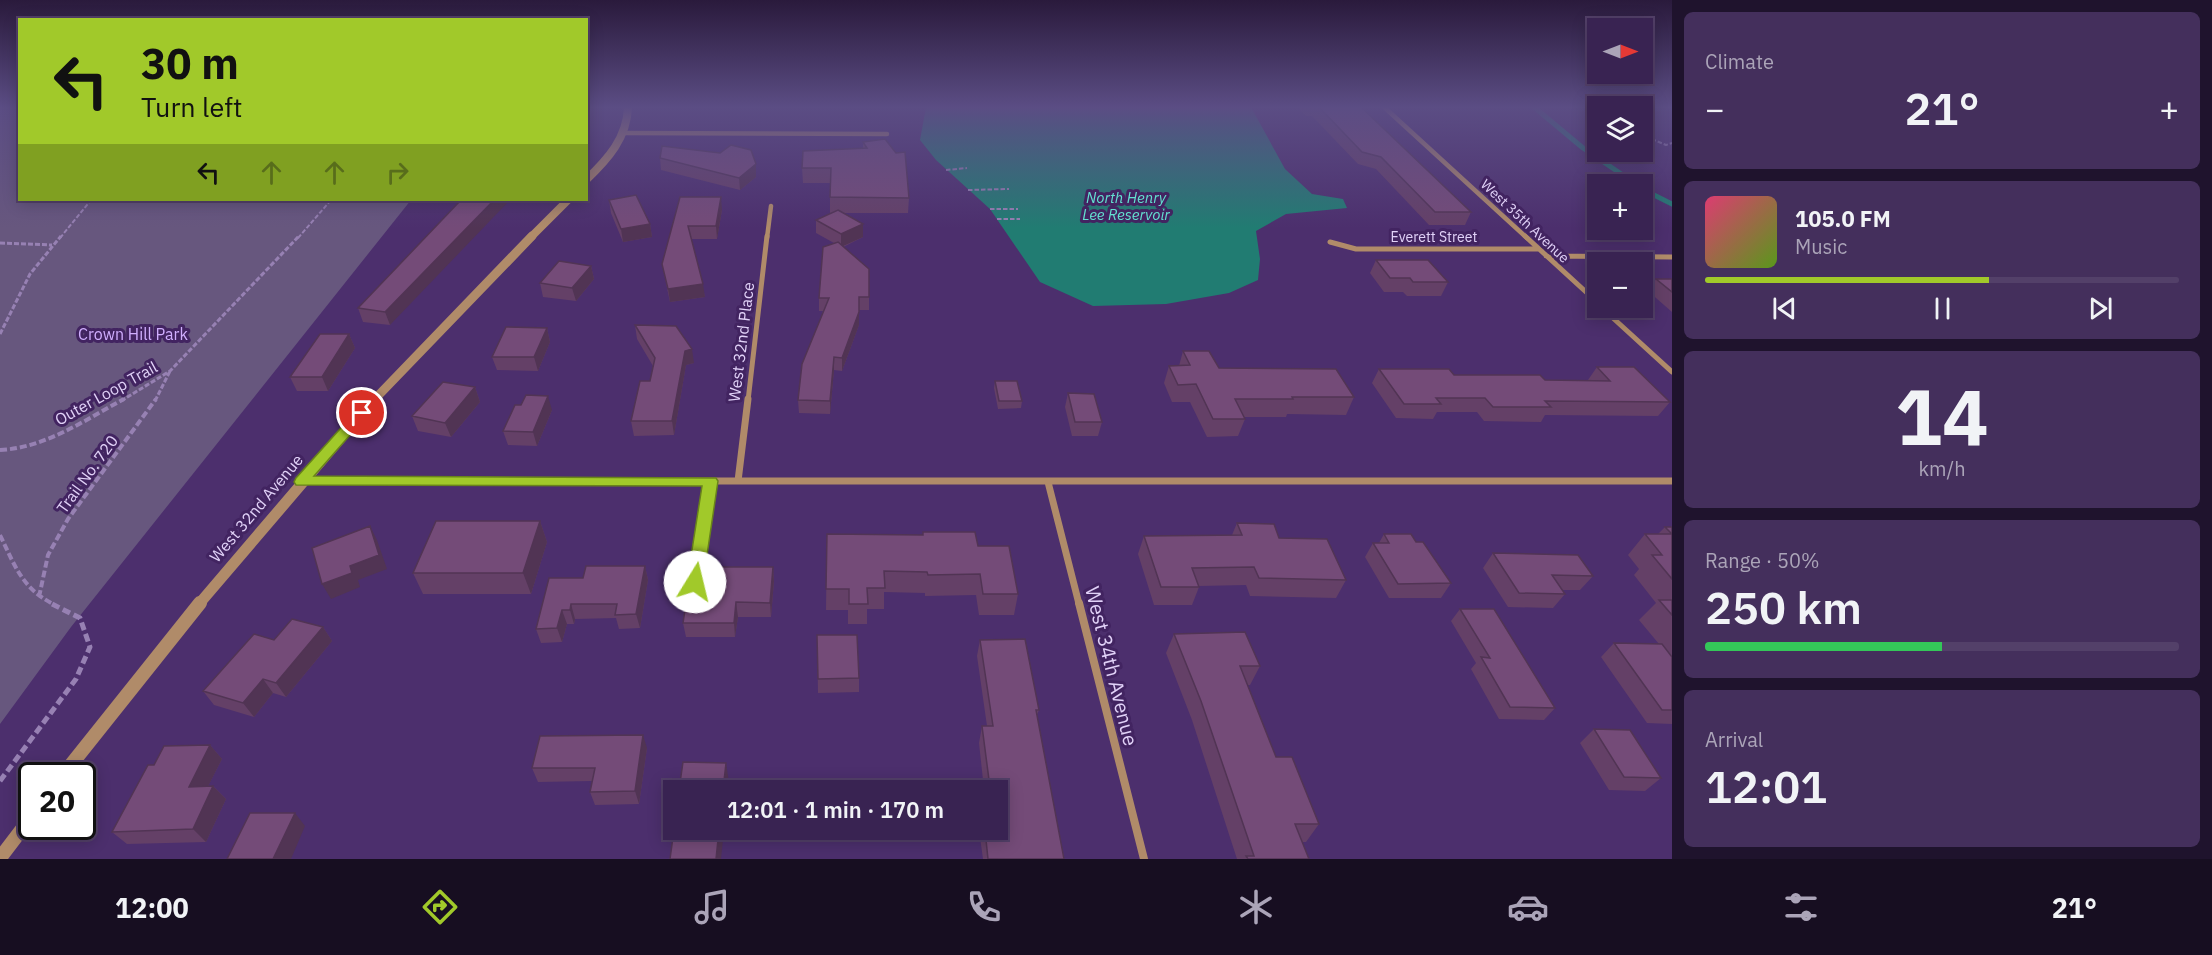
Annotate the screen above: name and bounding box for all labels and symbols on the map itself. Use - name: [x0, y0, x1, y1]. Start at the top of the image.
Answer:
- north arrow: [1587, 18, 1653, 84]
- street label: West 35th Avenue: [1477, 175, 1573, 267]
- water label: North Henry Lee Reservoir: [1082, 188, 1170, 224]
- street label: Everett Street: [1391, 228, 1477, 246]
- street label: West 32nd Place: [724, 281, 758, 403]
- park label: Crown Hill Park: [78, 324, 188, 344]
- street label: Outer Loop Trail: [51, 357, 161, 429]
- pin: [336, 387, 387, 438]
- street label: Trail No. 720: [52, 431, 122, 517]
- street label: West 32nd Avenue: [205, 450, 307, 566]
- position arrow: [663, 550, 727, 614]
- street label: West 34th Avenue: [1079, 583, 1145, 749]
- speed limit sign: 20: [18, 762, 96, 840]

